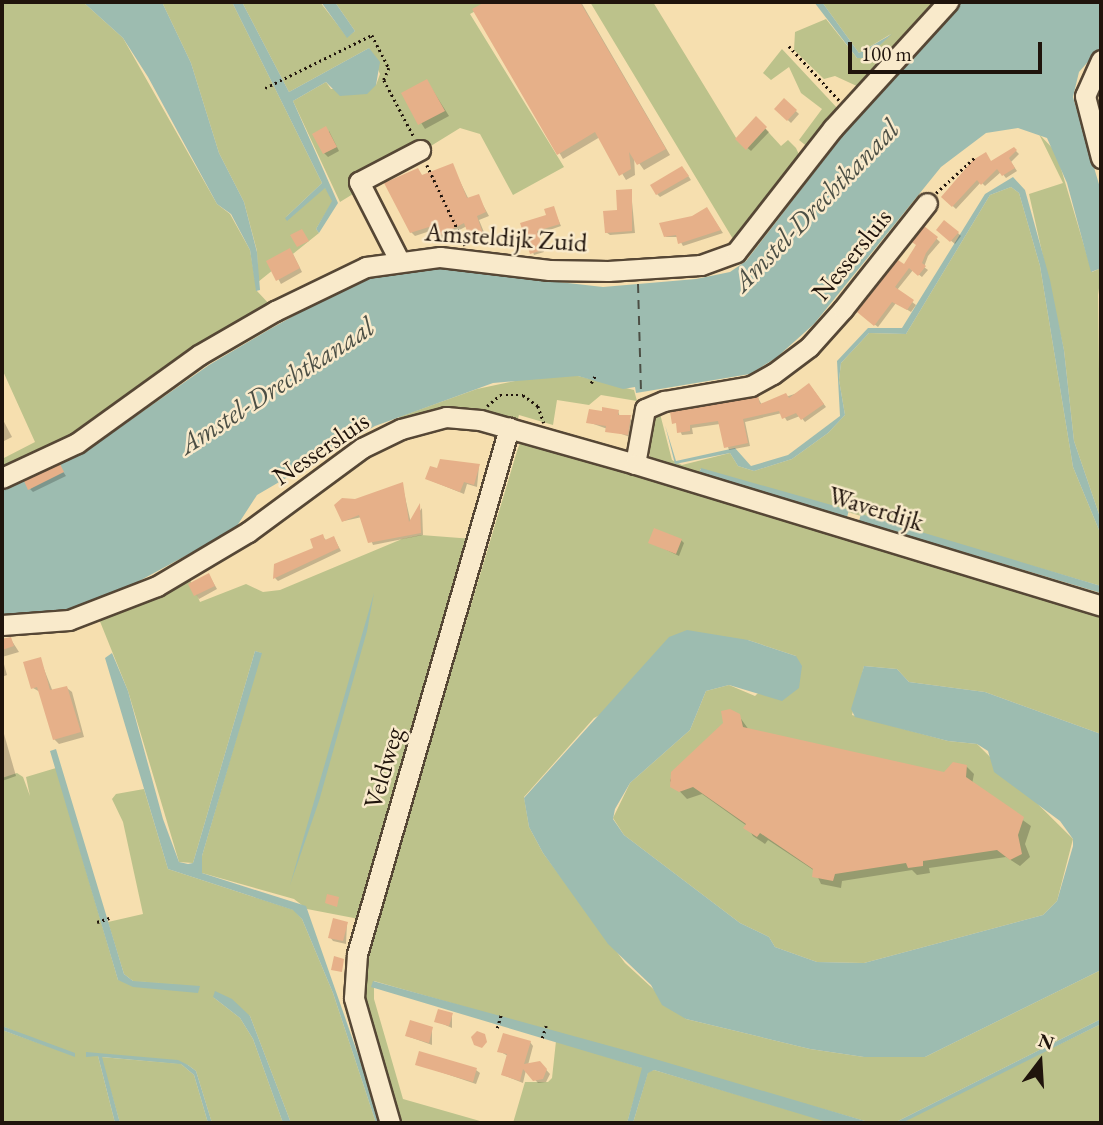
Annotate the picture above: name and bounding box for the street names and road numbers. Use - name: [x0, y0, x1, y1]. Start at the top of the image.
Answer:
- street label: Nessersluis: [805, 203, 899, 307]
- street label: Amsteldijk Zuid: [424, 217, 588, 259]
- street label: Nessersluis: [267, 405, 375, 493]
- street label: Waverdijk: [824, 480, 928, 538]
- street label: Veldweg: [358, 724, 410, 812]

